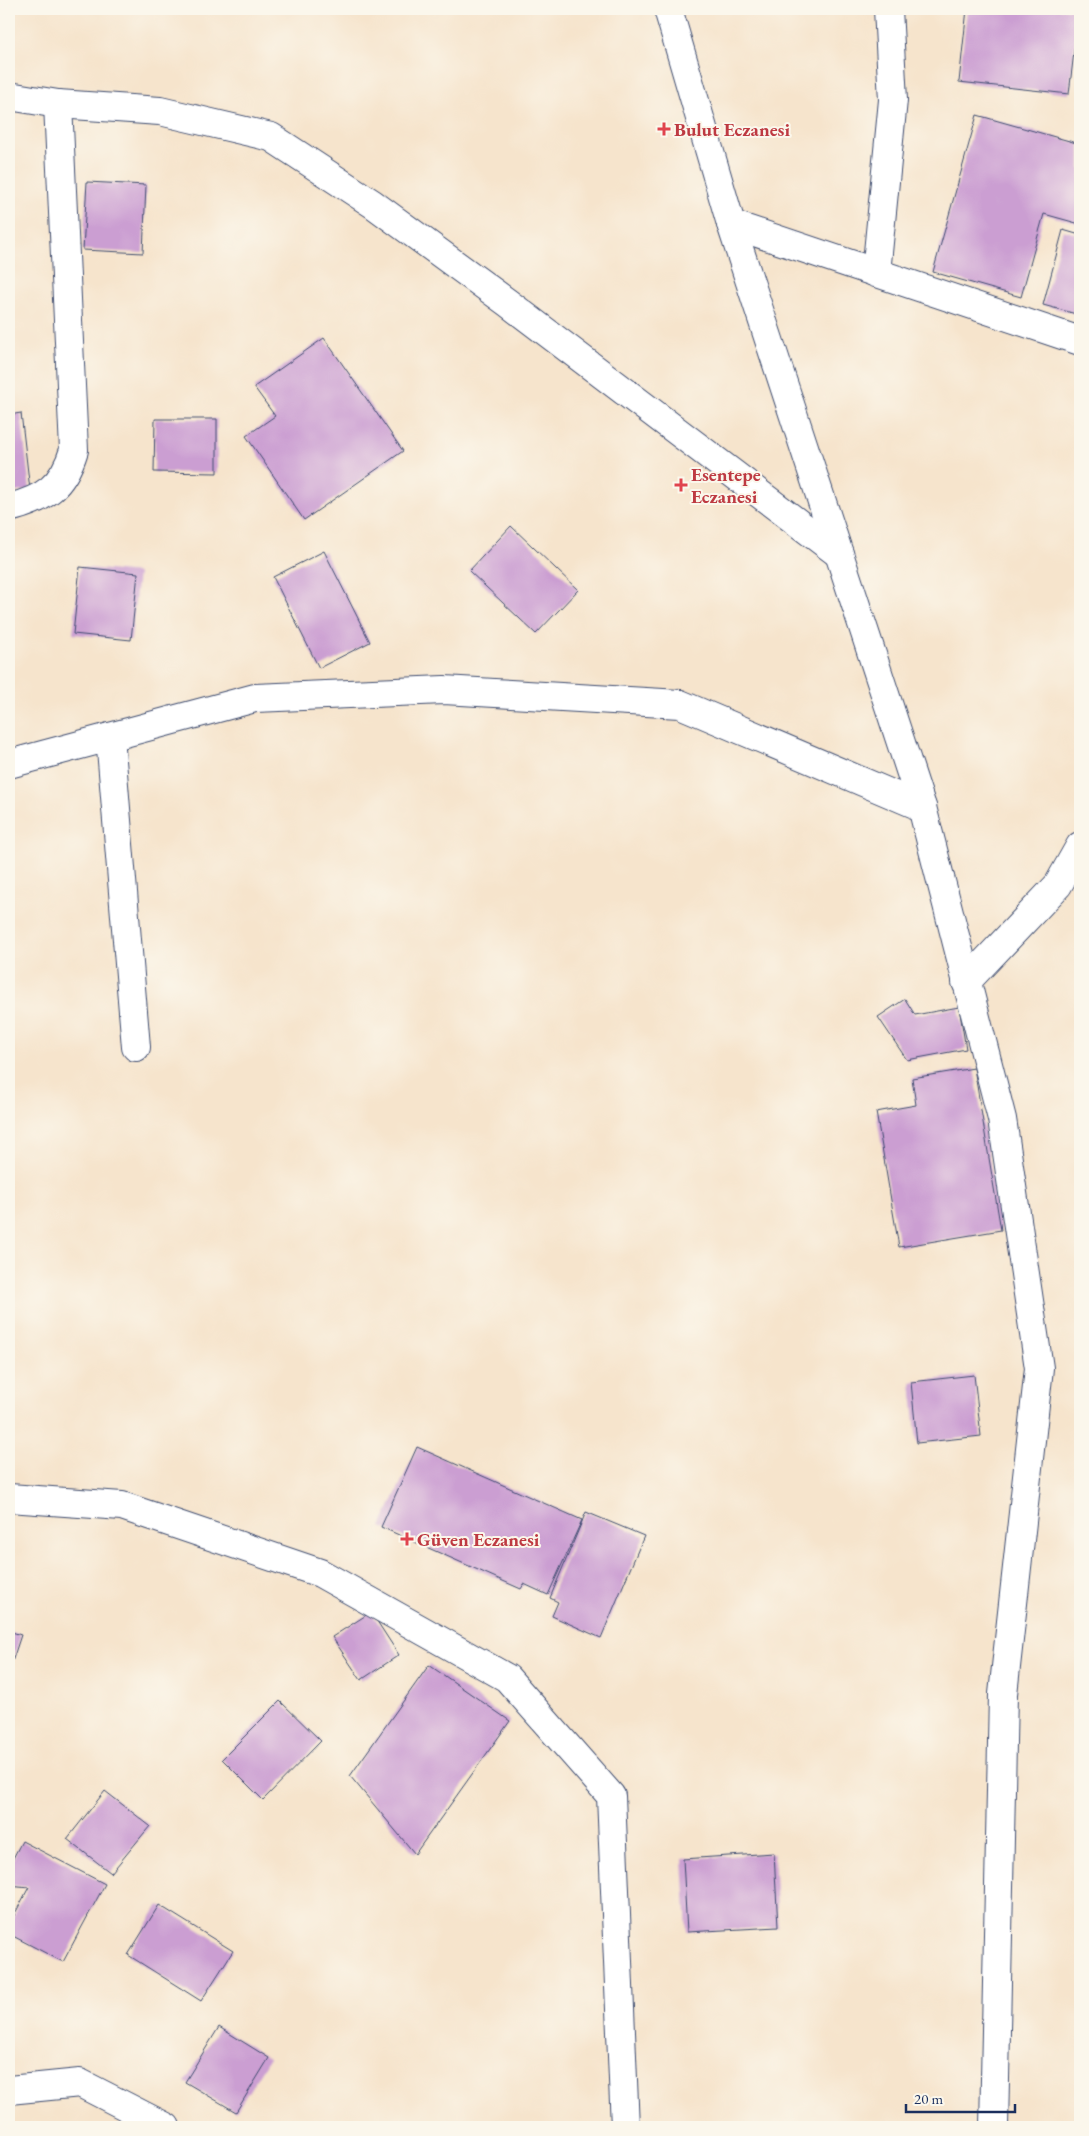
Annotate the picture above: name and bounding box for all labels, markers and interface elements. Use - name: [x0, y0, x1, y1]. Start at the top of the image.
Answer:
- place label: Bulut Eczanesi: [674, 117, 790, 142]
- marker: Bulut Eczanesi: [658, 123, 670, 135]
- place label: Esentepe Eczanesi: [691, 462, 761, 509]
- marker: Esentepe Eczanesi: [675, 479, 687, 491]
- place label: Güven Eczanesi: [417, 1527, 540, 1552]
- marker: Güven Eczanesi: [401, 1533, 413, 1545]
- scale bar: [906, 2081, 1015, 2113]
- text: 20 m: [914, 2089, 943, 2108]

